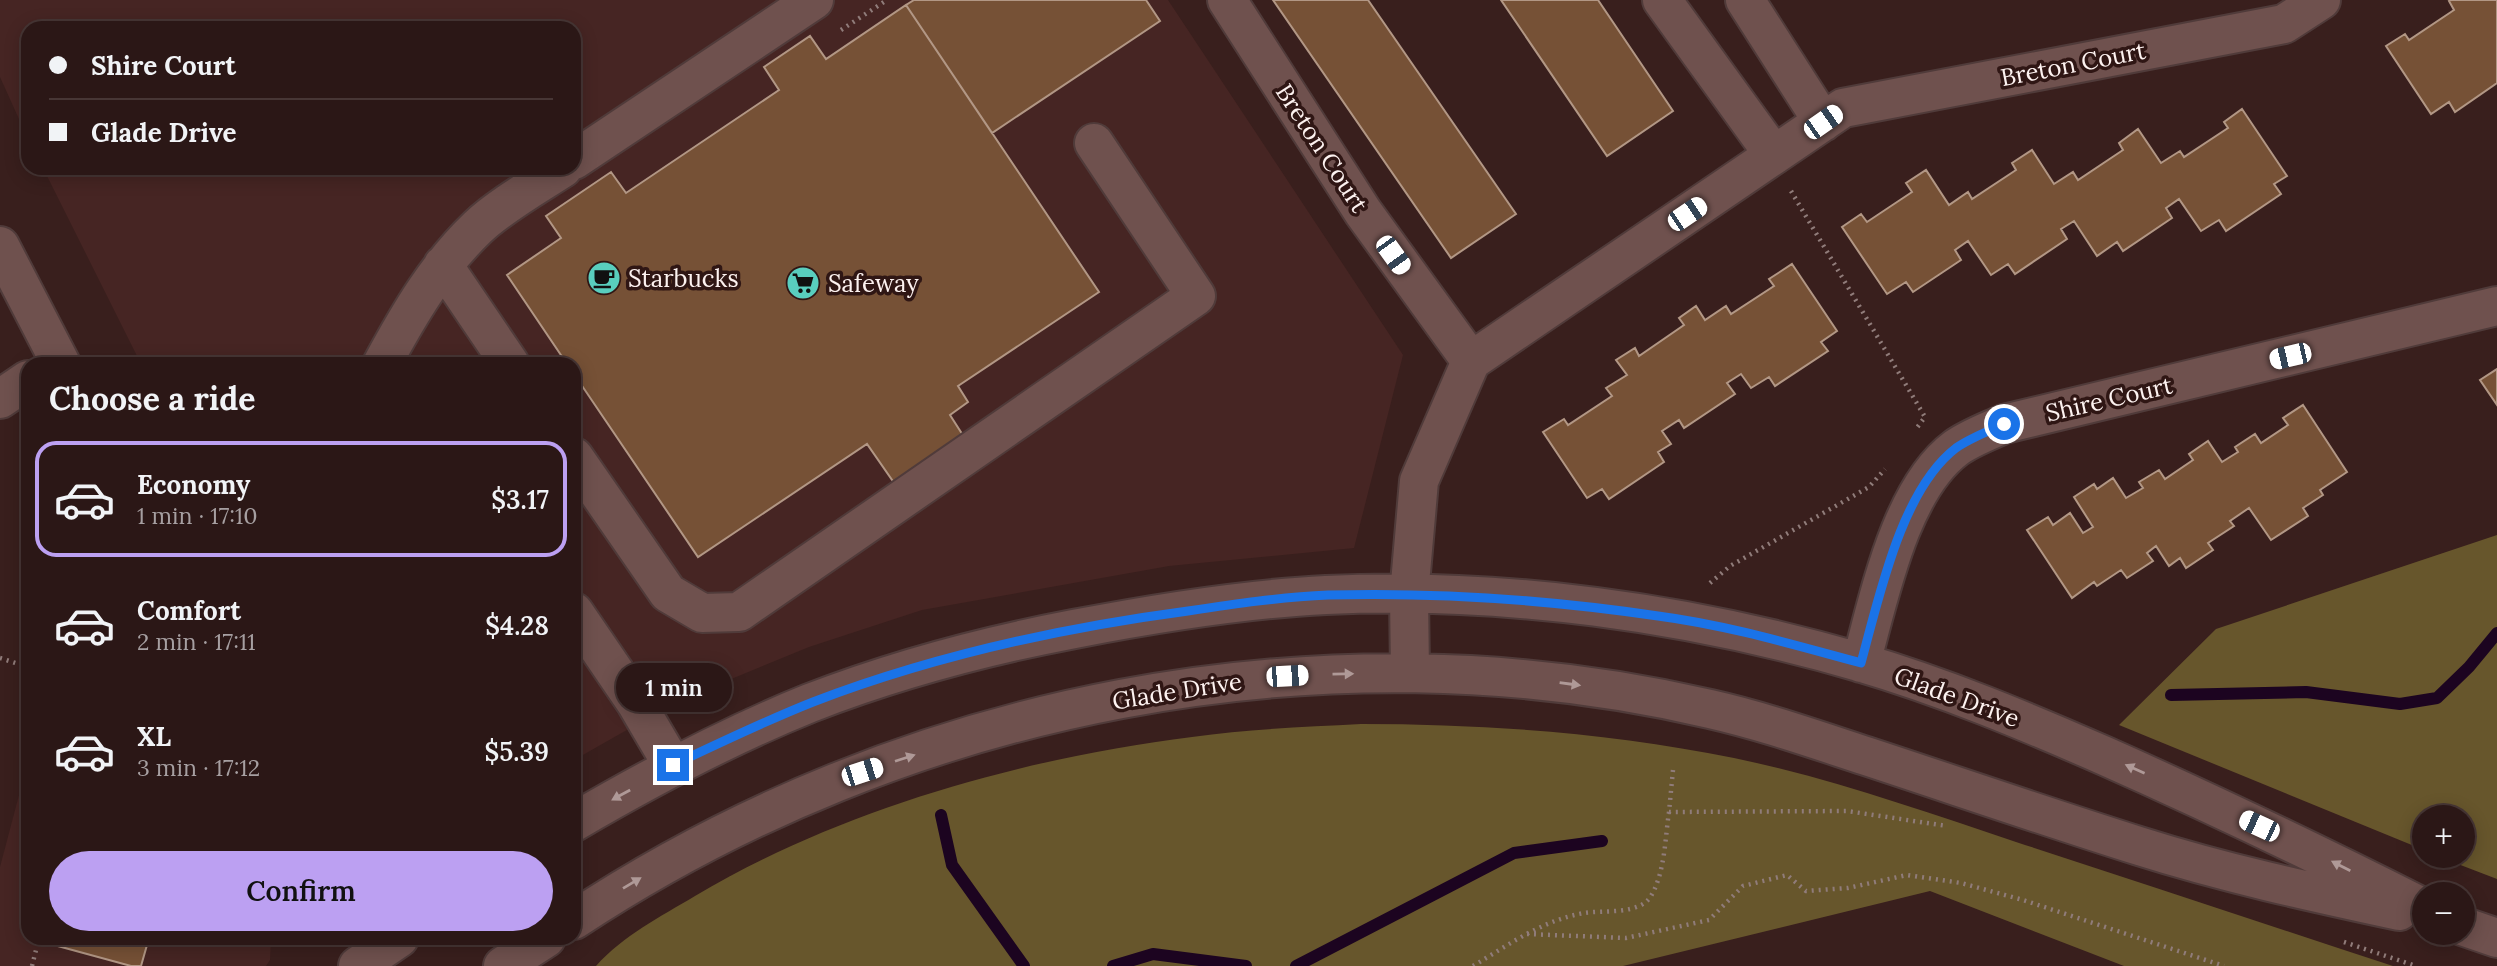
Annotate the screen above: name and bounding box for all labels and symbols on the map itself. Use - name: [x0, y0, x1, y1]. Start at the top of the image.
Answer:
- street label: Breton Court: [1998, 35, 2149, 93]
- street label: Breton Court: [1269, 78, 1375, 219]
- car: [1800, 101, 1847, 143]
- car: [1664, 194, 1711, 234]
- car: [1373, 232, 1414, 278]
- cafe icon: Starbucks: [585, 259, 623, 297]
- place label: Starbucks: [628, 263, 739, 294]
- supermarket icon: Safeway: [784, 264, 822, 302]
- place label: Safeway: [828, 268, 919, 299]
- car: [2268, 341, 2313, 371]
- street label: Shire Court: [2043, 369, 2176, 429]
- route start: [1988, 408, 2020, 440]
- street label: Glade Drive: [1890, 660, 2024, 734]
- callout: 1 min: [615, 664, 731, 712]
- car: [1266, 664, 1309, 688]
- street label: Glade Drive: [1110, 665, 1244, 717]
- one-way arrow: [1332, 668, 1354, 679]
- one-way arrow: [1559, 679, 1581, 690]
- route end: [657, 749, 689, 781]
- one-way arrow: [894, 752, 915, 763]
- car: [839, 756, 886, 788]
- one-way arrow: [2125, 763, 2145, 775]
- one-way arrow: [611, 789, 631, 800]
- car: [2236, 808, 2283, 844]
- one-way arrow: [2331, 861, 2351, 872]
- one-way arrow: [622, 877, 641, 889]

